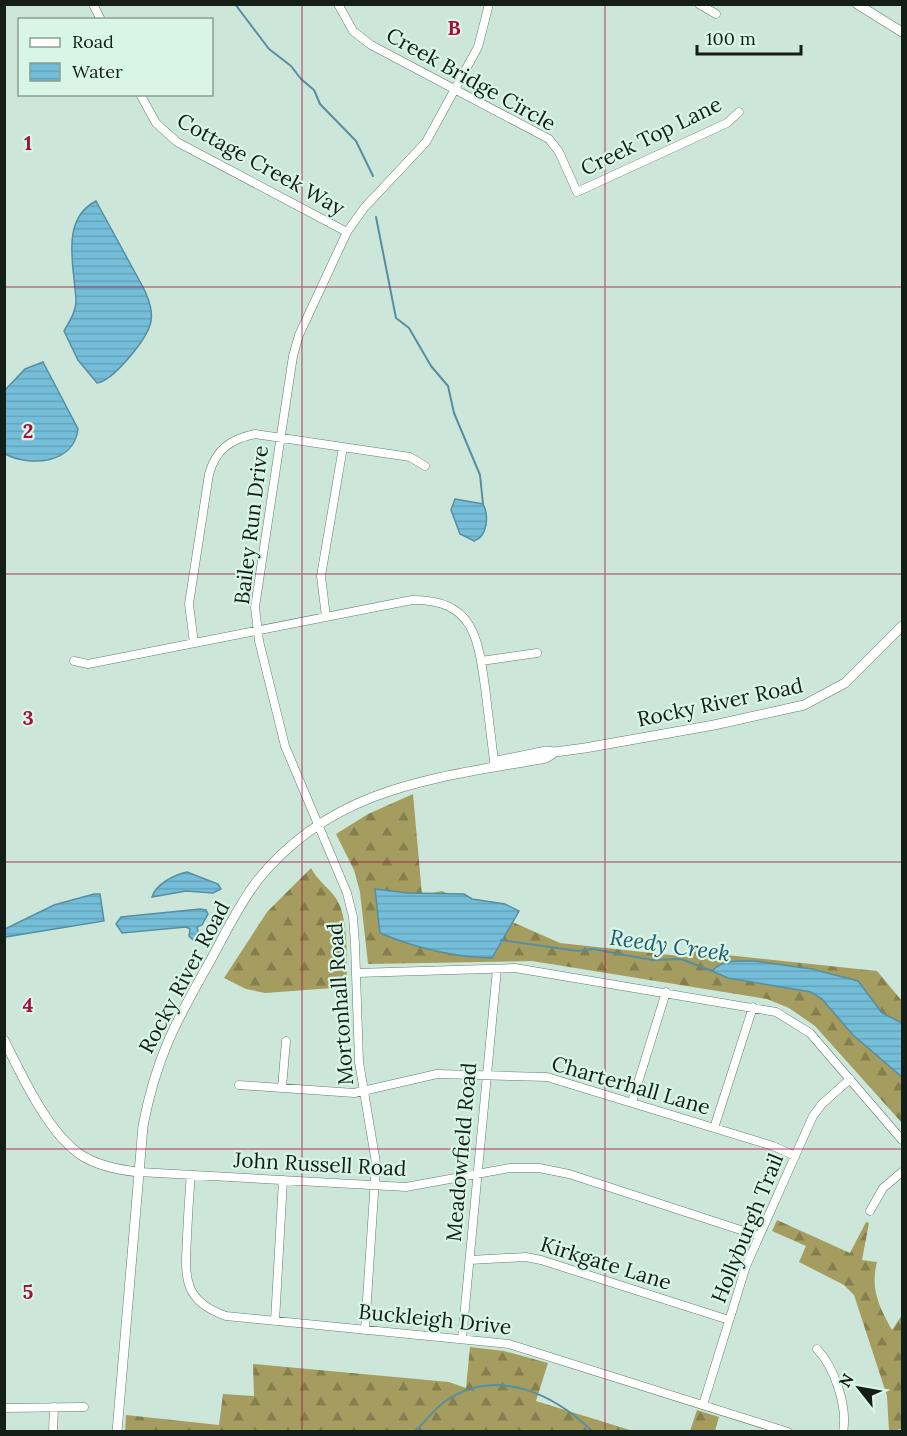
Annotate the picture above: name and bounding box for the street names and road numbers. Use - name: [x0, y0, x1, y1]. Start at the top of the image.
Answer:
- street label: Creek Bridge Circle: [382, 22, 560, 136]
- street label: Creek Top Lane: [576, 90, 726, 182]
- street label: Cottage Creek Way: [172, 107, 350, 221]
- street label: Bailey Run Drive: [228, 444, 274, 606]
- street label: Rocky River Road: [635, 671, 805, 733]
- street label: Rocky River Road: [132, 896, 236, 1058]
- street label: Mortonhall Road: [321, 922, 359, 1086]
- street label: Charterhall Lane: [549, 1049, 713, 1121]
- street label: Meadowfield Road: [440, 1061, 482, 1243]
- street label: John Russell Road: [232, 1146, 407, 1182]
- street label: Hollyburgh Trail: [705, 1149, 789, 1307]
- street label: Kirkgate Lane: [537, 1230, 675, 1296]
- street label: Buckleigh Drive: [357, 1298, 513, 1340]

